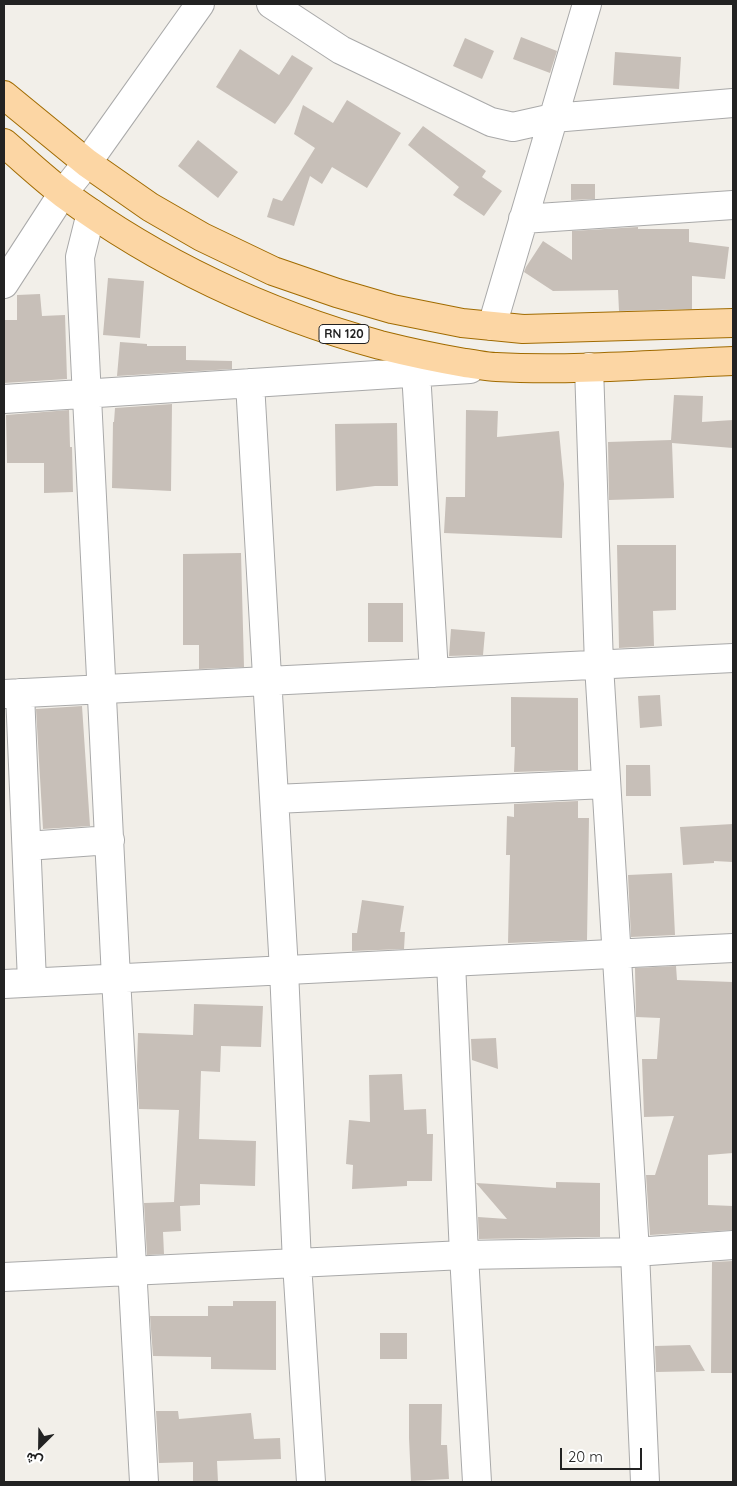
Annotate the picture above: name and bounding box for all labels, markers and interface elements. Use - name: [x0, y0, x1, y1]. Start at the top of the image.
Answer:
- road number: RN 120: [319, 324, 369, 344]
- north arrow: [15, 1421, 65, 1471]
- scale bar: [562, 1438, 644, 1470]
- text: 20 m: [568, 1447, 603, 1466]
- text: ش: [23, 1448, 45, 1471]

